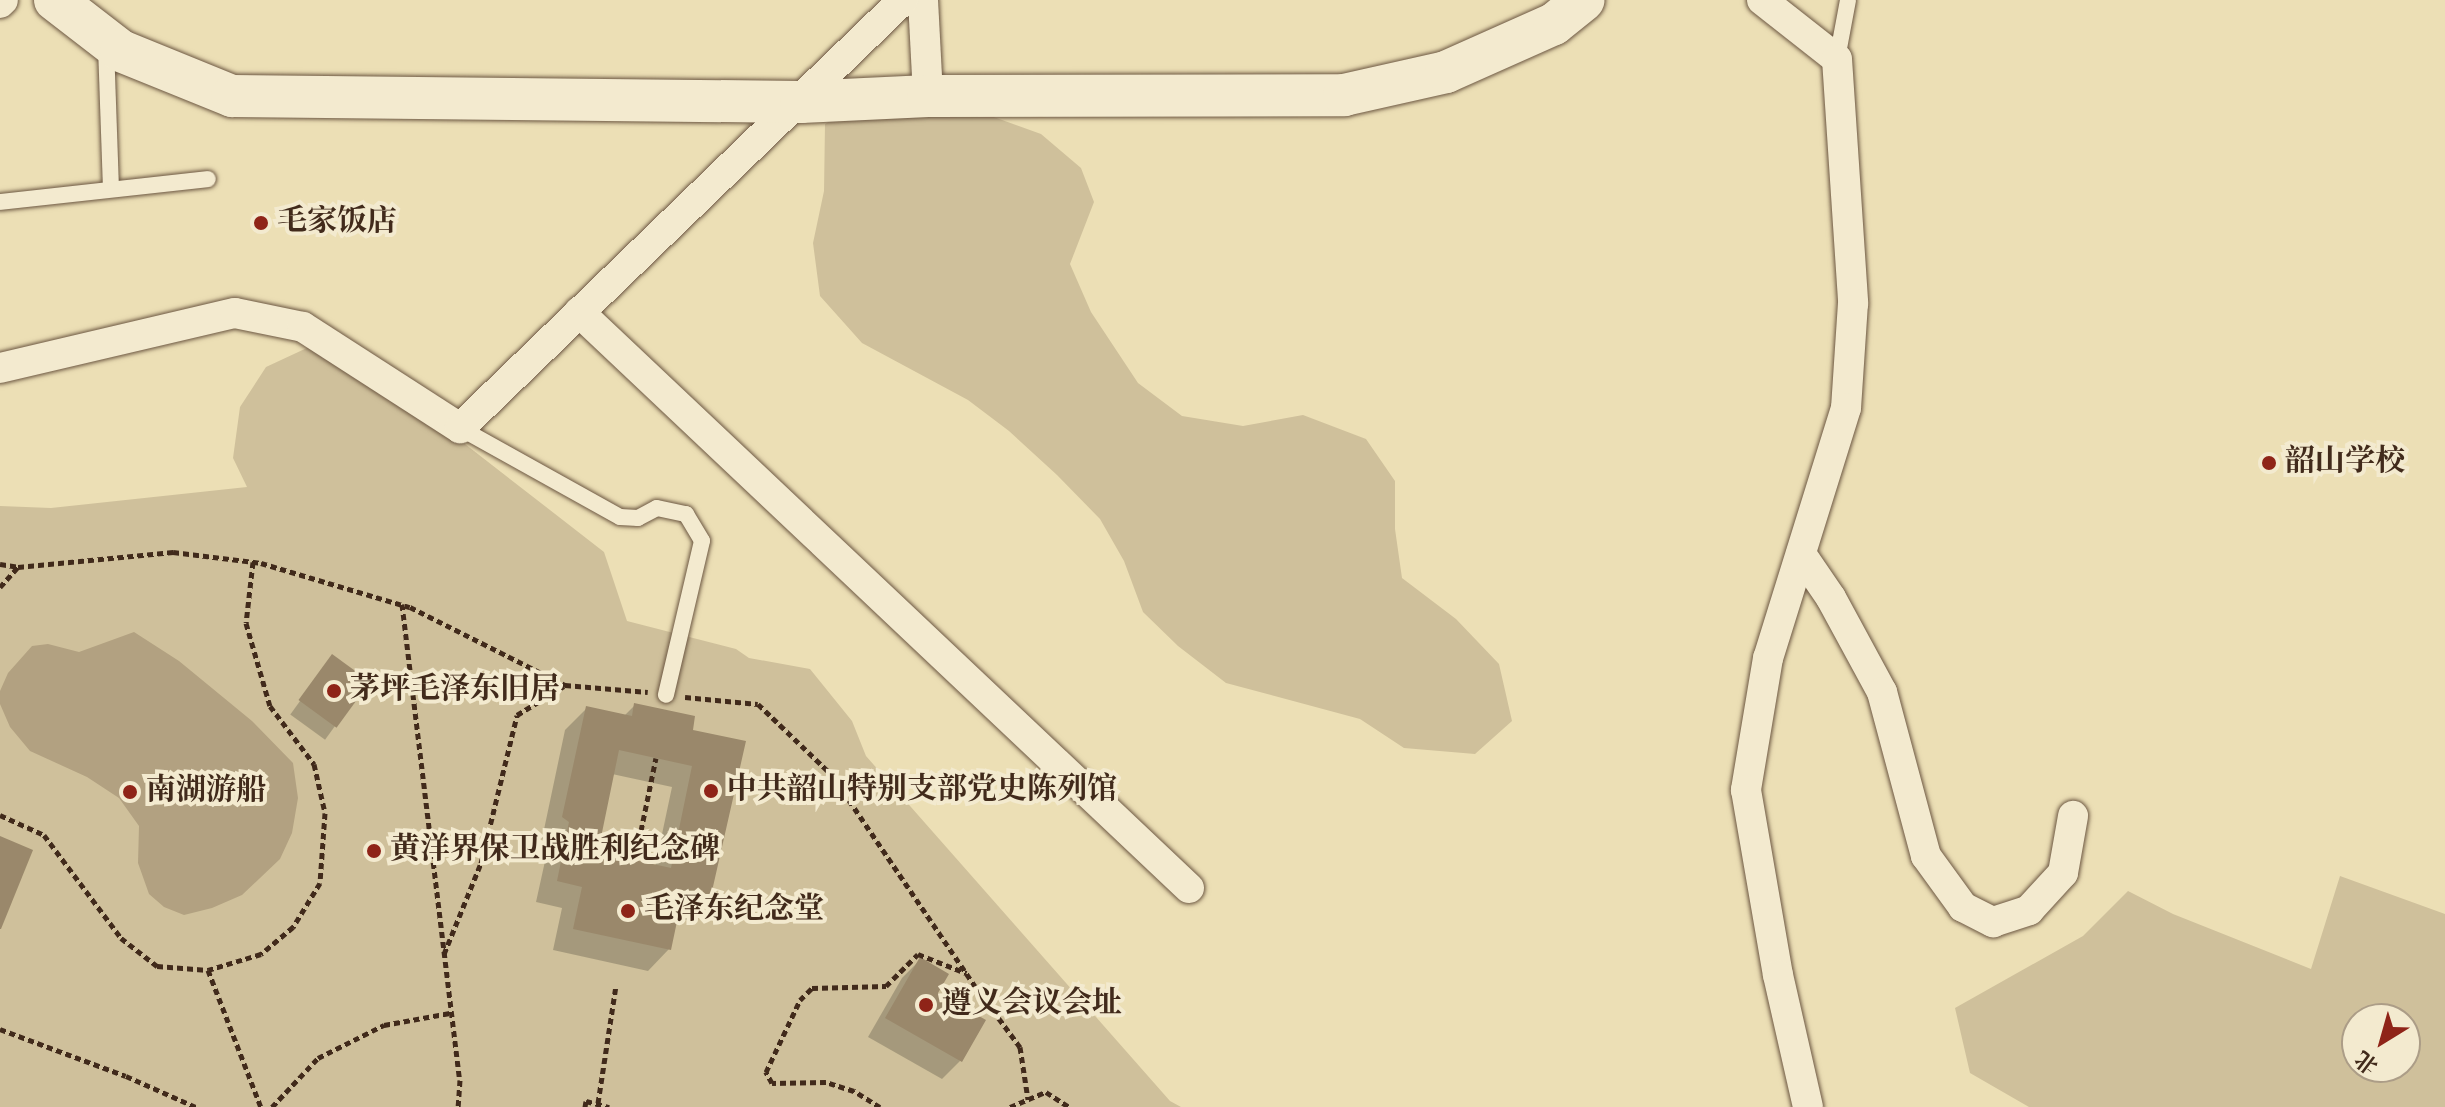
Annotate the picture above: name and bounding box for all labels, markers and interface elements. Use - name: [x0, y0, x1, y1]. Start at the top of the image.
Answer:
- place label: 毛家饭店: [277, 205, 397, 241]
- marker: 毛家饭店: [252, 214, 270, 232]
- place label: 韶山学校: [2285, 445, 2405, 481]
- marker: 韶山学校: [2260, 454, 2278, 472]
- place label: 茅坪毛泽东旧居: [350, 673, 560, 709]
- marker: 茅坪毛泽东旧居: [325, 682, 343, 700]
- place label: 中共韶山特别支部党史陈列馆: [727, 773, 1117, 809]
- place label: 南湖游船: [146, 774, 266, 810]
- marker: 中共韶山特别支部党史陈列馆: [702, 782, 720, 800]
- marker: 南湖游船: [121, 783, 139, 801]
- place label: 黄洋界保卫战胜利纪念碑: [390, 833, 720, 869]
- marker: 黄洋界保卫战胜利纪念碑: [365, 842, 383, 860]
- place label: 毛泽东纪念堂: [644, 893, 824, 929]
- marker: 毛泽东纪念堂: [619, 902, 637, 920]
- place label: 遵义会议会址: [942, 987, 1122, 1023]
- marker: 遵义会议会址: [917, 996, 935, 1014]
- north arrow: [2341, 1003, 2421, 1083]
- text: 北: [2349, 1041, 2386, 1080]

